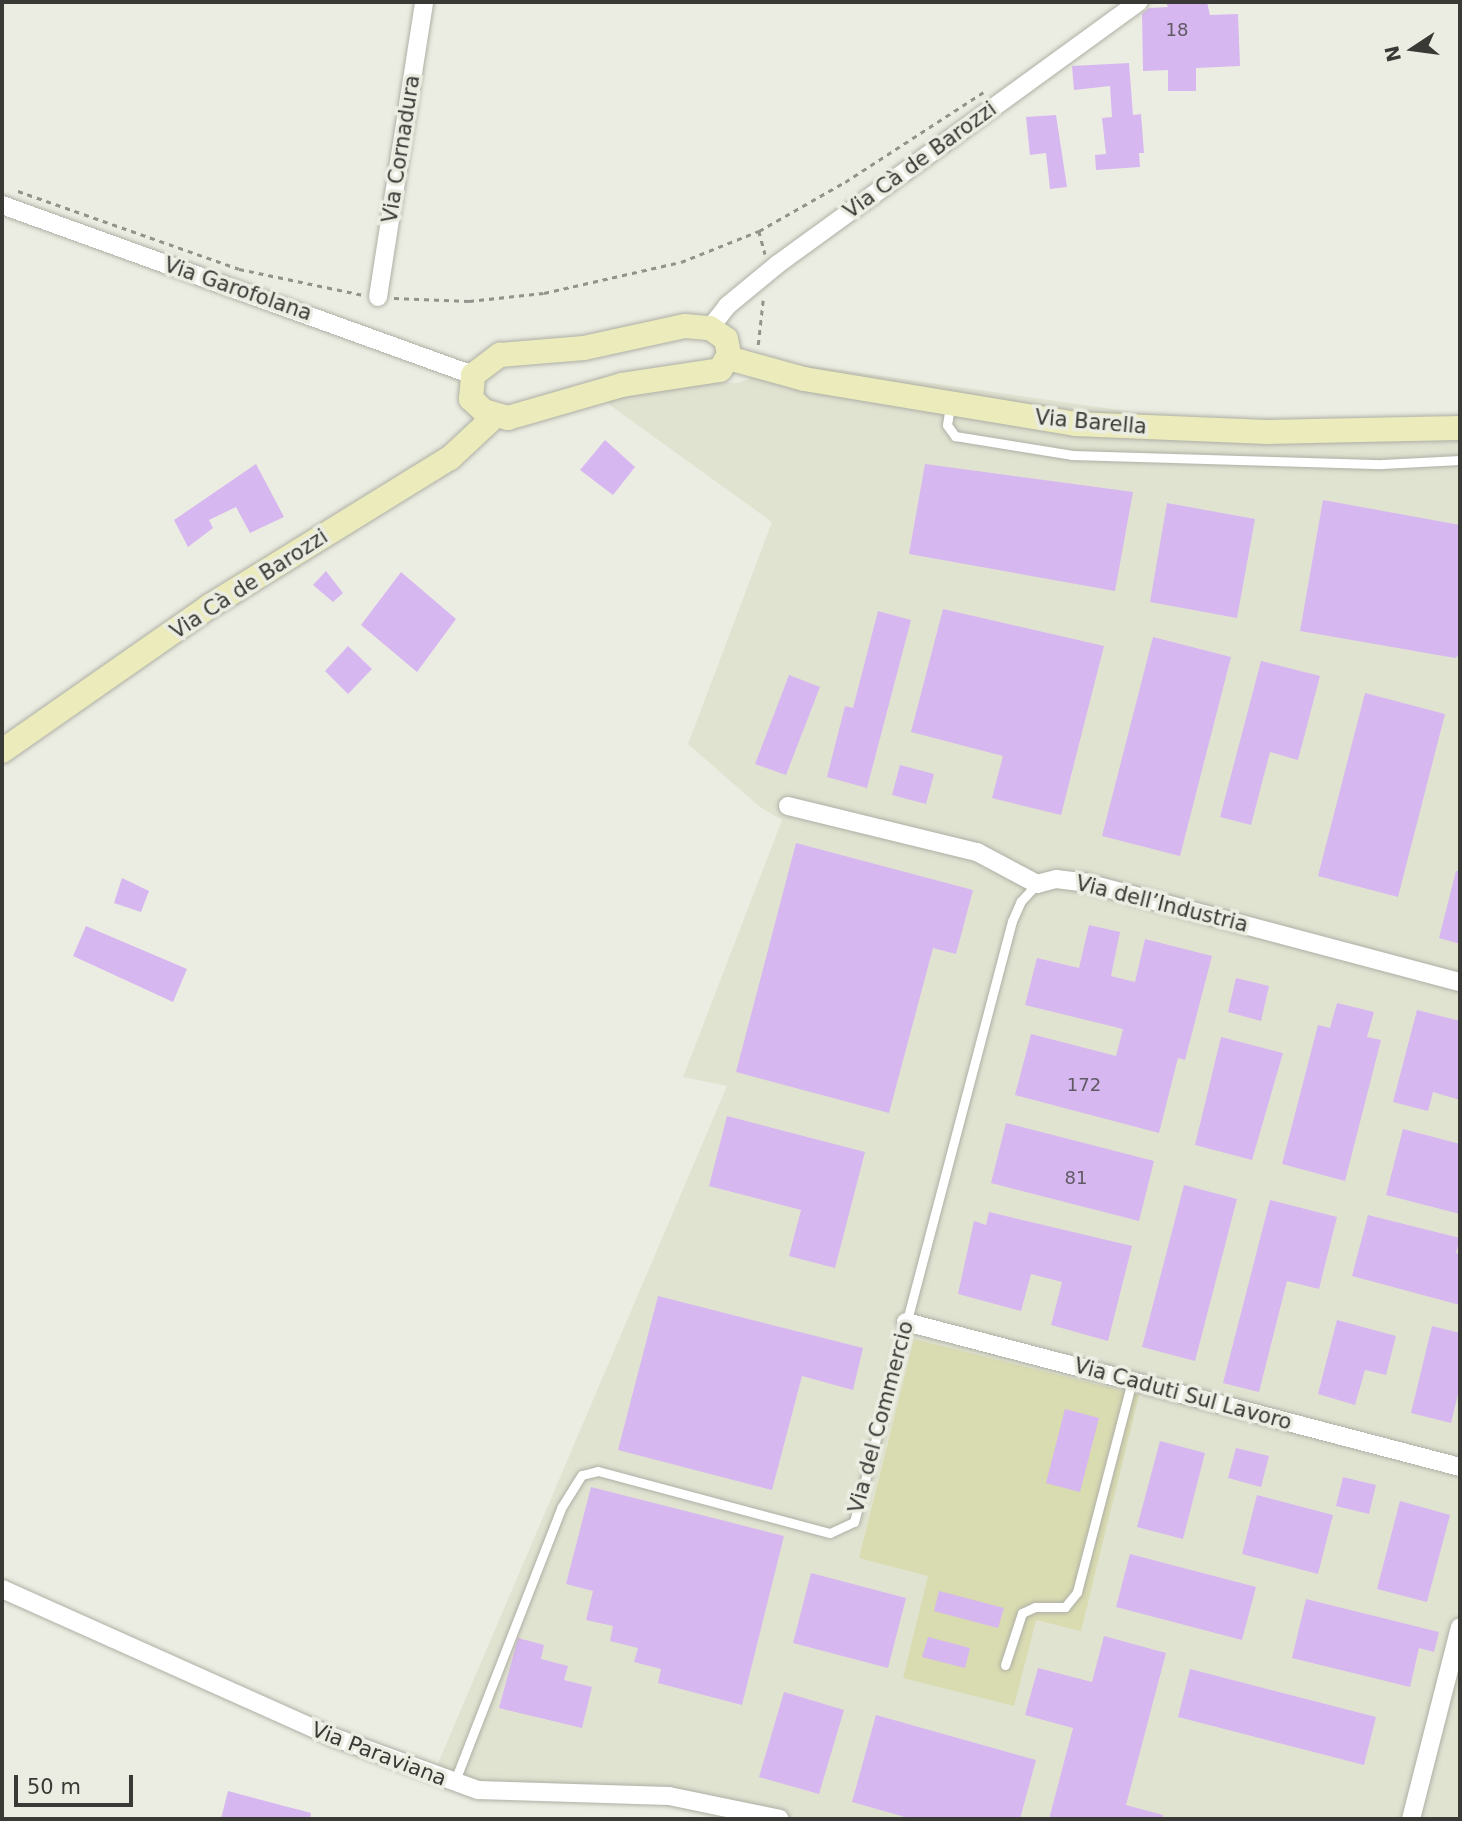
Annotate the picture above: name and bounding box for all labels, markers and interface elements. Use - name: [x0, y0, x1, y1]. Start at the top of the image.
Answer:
- north arrow: [1378, 14, 1448, 84]
- house number: 18: [1166, 19, 1188, 41]
- text: N: [1380, 44, 1405, 64]
- street label: Via Cornadura: [377, 73, 425, 225]
- street label: Via Cà de Barozzi: [839, 96, 1001, 224]
- street label: Via Garofolana: [161, 252, 315, 326]
- street label: Via Barella: [1034, 405, 1148, 439]
- street label: Via Cà de Barozzi: [166, 524, 332, 644]
- street label: Via dell’Industria: [1073, 870, 1251, 938]
- house number: 172: [1067, 1074, 1101, 1096]
- house number: 81: [1065, 1167, 1087, 1189]
- street label: Via del Commercio: [843, 1318, 919, 1516]
- street label: Via Caduti Sul Lavoro: [1071, 1353, 1295, 1435]
- street label: Via Paraviana: [308, 1717, 450, 1791]
- scale bar: [18, 1762, 136, 1806]
- text: 50 m: [27, 1775, 81, 1799]

